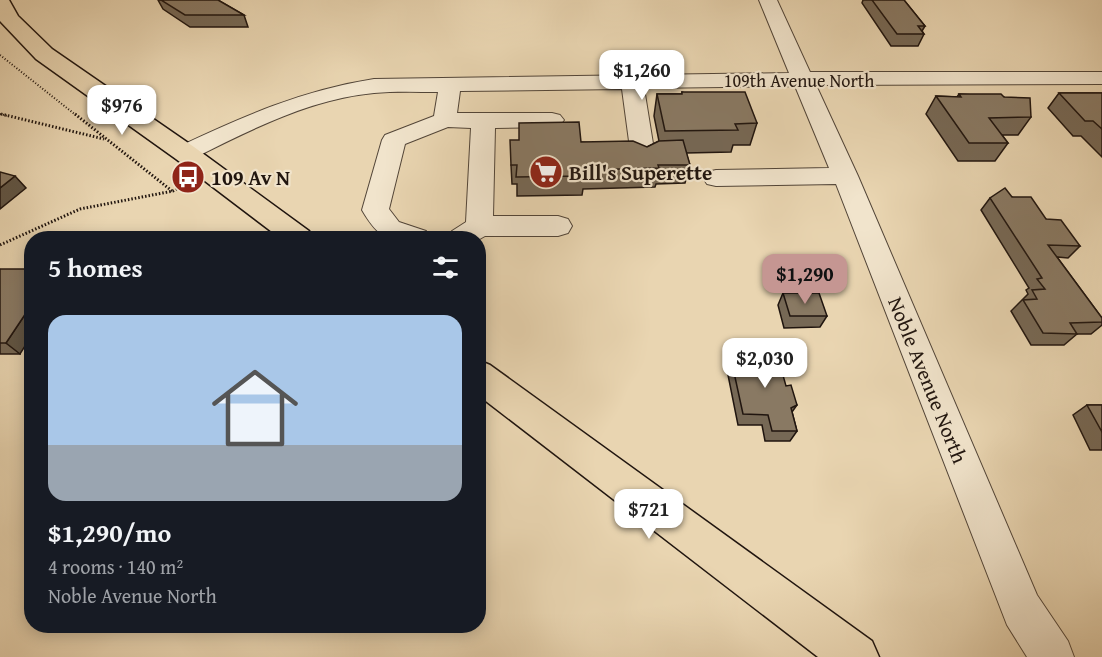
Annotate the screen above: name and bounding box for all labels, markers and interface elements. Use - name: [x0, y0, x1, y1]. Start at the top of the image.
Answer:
- pin: $1,260: [593, 50, 691, 101]
- text: $1,260: [613, 55, 671, 84]
- street label: 109th Avenue North: [724, 67, 874, 94]
- pin: $976: [86, 85, 158, 136]
- text: $976: [101, 90, 143, 119]
- supermarket icon: Bill's Superette: [528, 154, 564, 190]
- place label: Bill's Superette: [569, 157, 712, 188]
- bus stop icon: 109 Av N: [170, 159, 206, 195]
- place label: 109 Av N: [211, 162, 290, 193]
- text: 5 homes: [48, 248, 143, 287]
- icon: filters: [429, 251, 462, 284]
- pin: $1,290: [756, 254, 854, 305]
- text: $1,290: [776, 259, 834, 288]
- street label: Noble Avenue North: [880, 292, 976, 468]
- pin: $2,030: [716, 338, 814, 389]
- text: $2,030: [736, 343, 794, 372]
- icon: home: [201, 354, 309, 462]
- pin: $721: [613, 489, 685, 540]
- text: $721: [628, 494, 670, 523]
- text: $1,290/mo: [48, 513, 171, 552]
- text: 4 rooms · 140 m²: [48, 552, 183, 581]
- text: Noble Avenue North: [48, 581, 217, 610]

